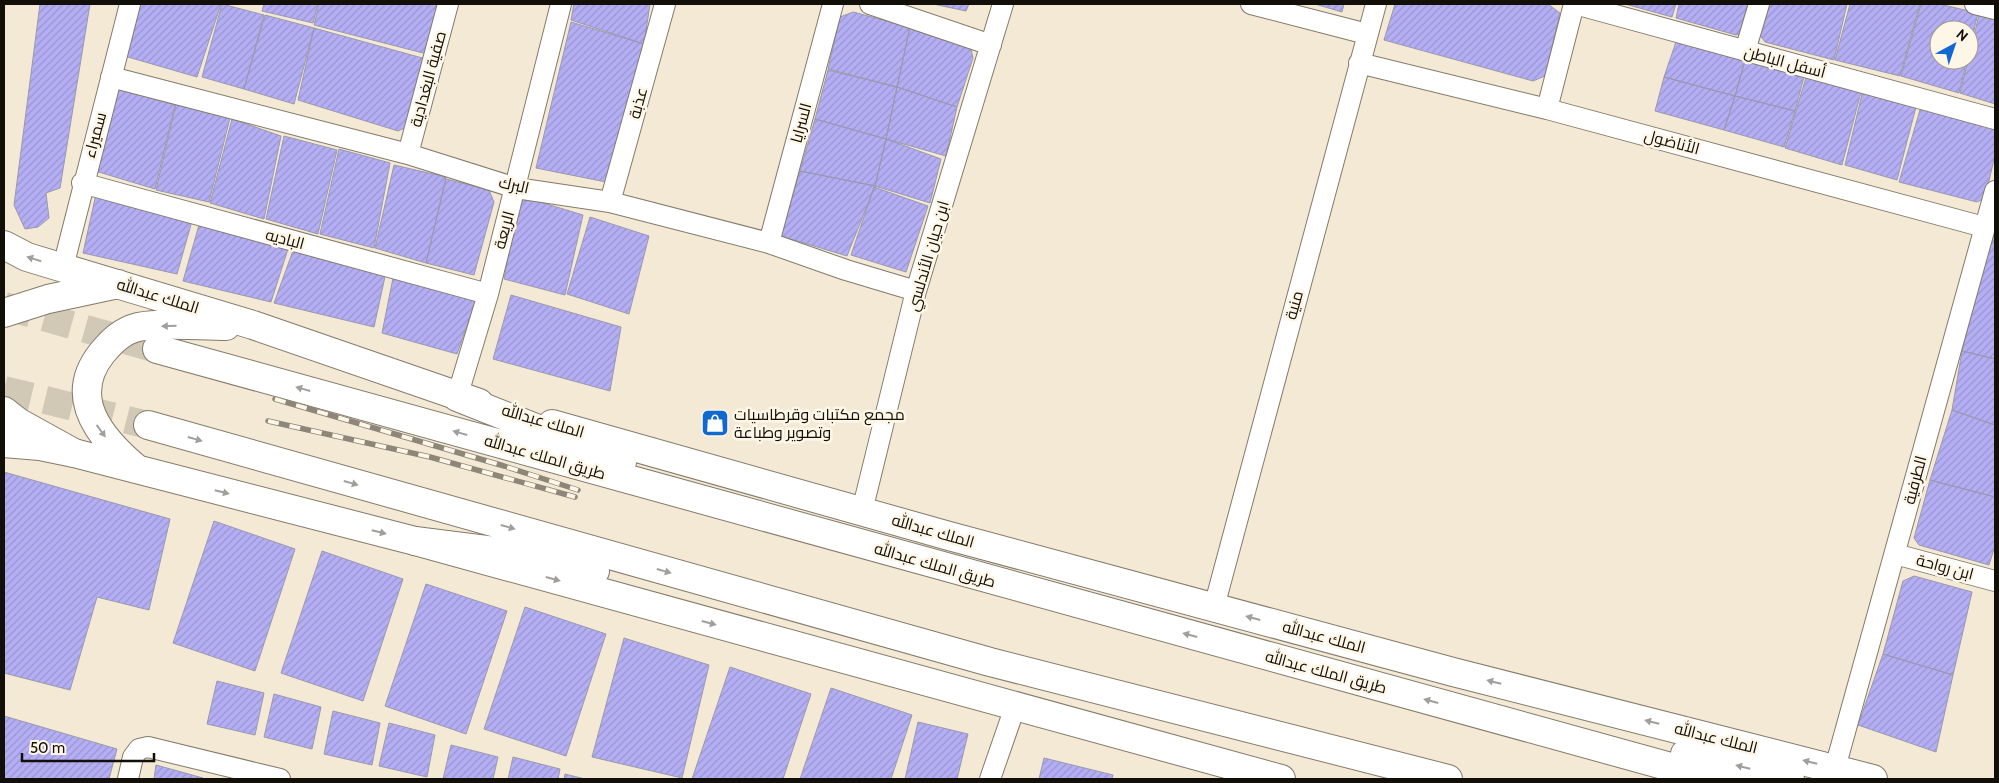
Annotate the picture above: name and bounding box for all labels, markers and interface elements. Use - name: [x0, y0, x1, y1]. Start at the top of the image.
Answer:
- north arrow: [1929, 20, 1979, 70]
- text: N: [1953, 25, 1972, 45]
- street label: صفية البغدادية: [406, 29, 450, 129]
- street label: أسفل الباطن: [1742, 42, 1828, 83]
- street label: عذبة: [625, 85, 651, 121]
- street label: السرايا: [787, 101, 815, 145]
- street label: سميراء: [80, 110, 110, 160]
- street label: الأناضول: [1642, 125, 1702, 159]
- street label: البرك: [497, 172, 531, 198]
- street label: ابن حيان الأندلسي: [903, 199, 956, 314]
- street label: الريعة: [490, 209, 518, 251]
- street label: الباديه: [264, 225, 306, 253]
- one-way arrow: [26, 254, 41, 262]
- street label: الملك عبدالله: [115, 274, 202, 318]
- street label: منية: [1281, 289, 1307, 321]
- one-way arrow: [161, 322, 177, 330]
- one-way arrow: [296, 385, 311, 393]
- street label: الملك عبدالله: [500, 399, 587, 442]
- place label: مجمع مكتبات وقرطاسيات وتصوير وطباعة: [734, 405, 905, 442]
- shop icon: مجمع مكتبات وقرطاسيات وتصوير وطباعة: [700, 408, 730, 438]
- one-way arrow: [96, 424, 106, 438]
- one-way arrow: [452, 428, 467, 436]
- street label: طريق الملك عبدالله: [482, 430, 608, 484]
- one-way arrow: [188, 435, 203, 443]
- street label: الطرفية: [1899, 454, 1931, 506]
- one-way arrow: [344, 479, 359, 487]
- one-way arrow: [214, 488, 229, 496]
- street label: الملك عبدالله: [890, 509, 977, 552]
- one-way arrow: [500, 523, 515, 531]
- one-way arrow: [372, 528, 387, 536]
- street label: طريق الملك عبدالله: [872, 538, 998, 592]
- street label: ابن رواحة: [1914, 550, 1976, 585]
- one-way arrow: [657, 567, 672, 575]
- one-way arrow: [545, 576, 560, 584]
- one-way arrow: [1245, 613, 1260, 621]
- street label: الملك عبدالله: [1280, 616, 1368, 657]
- one-way arrow: [702, 619, 717, 627]
- one-way arrow: [1182, 631, 1197, 639]
- street label: طريق الملك عبدالله: [1263, 646, 1389, 698]
- one-way arrow: [1487, 678, 1502, 686]
- one-way arrow: [1423, 696, 1438, 704]
- one-way arrow: [1644, 718, 1660, 726]
- street label: الملك عبدالله: [1672, 718, 1760, 757]
- scale bar: [22, 730, 155, 762]
- text: 50 m: [30, 739, 65, 757]
- one-way arrow: [1802, 758, 1817, 766]
- one-way arrow: [1735, 763, 1750, 771]

